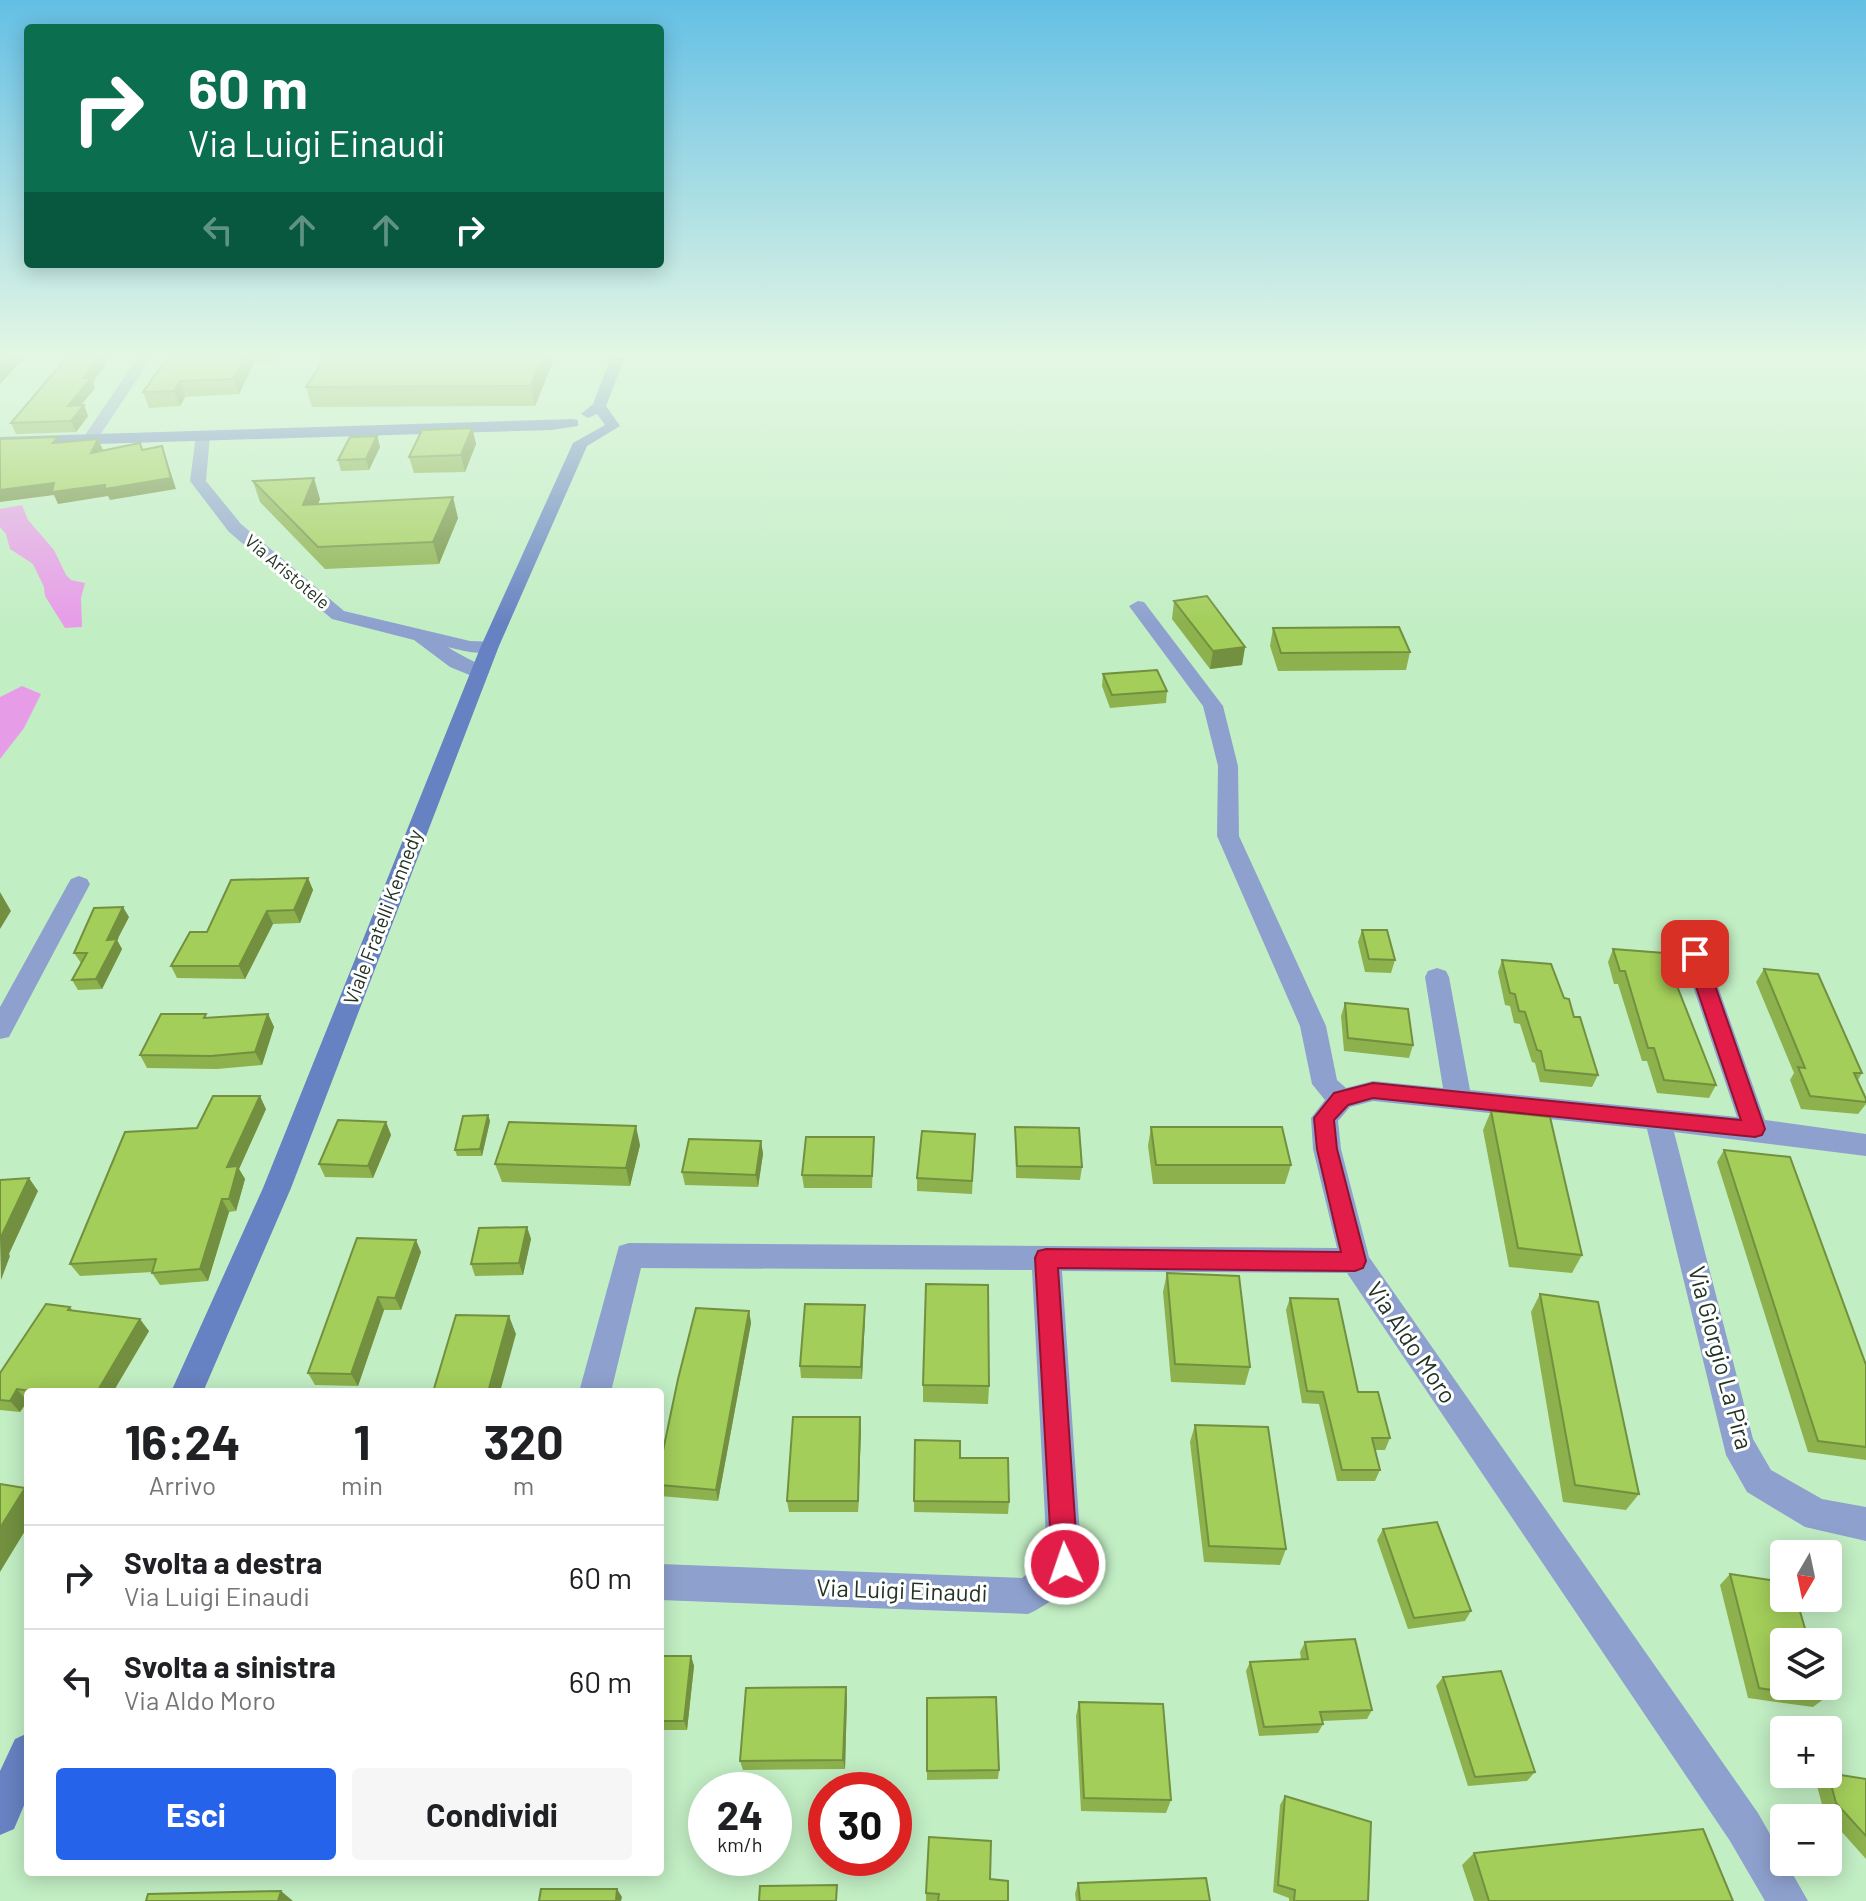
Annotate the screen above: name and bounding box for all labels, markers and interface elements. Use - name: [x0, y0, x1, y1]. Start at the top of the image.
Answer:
- text: 60 m: [188, 53, 308, 120]
- icon: right: [56, 56, 160, 160]
- text: Via Luigi Einaudi: [188, 121, 445, 164]
- icon: left: [196, 208, 240, 252]
- icon: ahead: [280, 208, 324, 252]
- icon: ahead: [364, 208, 408, 252]
- icon: right: [448, 208, 492, 252]
- street label: Via Aristotele: [241, 529, 335, 613]
- street label: Viale Fratelli Kennedy: [338, 826, 427, 1008]
- pin: [1661, 920, 1729, 988]
- icon: arrive: [1673, 932, 1717, 976]
- street label: Via Giorgio La Pira: [1683, 1263, 1760, 1452]
- street label: Via Aldo Moro: [1361, 1276, 1463, 1408]
- text: 16:24: [124, 1412, 241, 1470]
- text: 1: [354, 1412, 371, 1470]
- text: 320: [483, 1412, 564, 1470]
- text: Arrivo: [149, 1469, 216, 1500]
- text: min: [341, 1469, 383, 1500]
- text: m: [513, 1469, 534, 1500]
- position arrow: [1023, 1522, 1107, 1606]
- north arrow: [1770, 1540, 1842, 1612]
- map controls: [1770, 1540, 1842, 1876]
- text: Svolta a destra: [124, 1544, 322, 1580]
- icon: right: [56, 1555, 100, 1599]
- text: 60 m: [569, 1559, 632, 1595]
- street label: Via Luigi Einaudi: [816, 1572, 988, 1607]
- text: Via Luigi Einaudi: [124, 1580, 310, 1611]
- button: layers: [1770, 1628, 1842, 1700]
- text: Svolta a sinistra: [124, 1648, 336, 1684]
- icon: left: [56, 1659, 100, 1703]
- text: 60 m: [569, 1663, 632, 1699]
- text: Via Aldo Moro: [124, 1684, 276, 1715]
- button: +: [1770, 1716, 1842, 1788]
- button: Esci: [56, 1768, 336, 1860]
- button: Condividi: [352, 1768, 632, 1860]
- speed limit sign: 30: [808, 1772, 912, 1876]
- text: 24: [717, 1790, 763, 1838]
- button: −: [1770, 1804, 1842, 1876]
- text: km/h: [717, 1832, 763, 1856]

